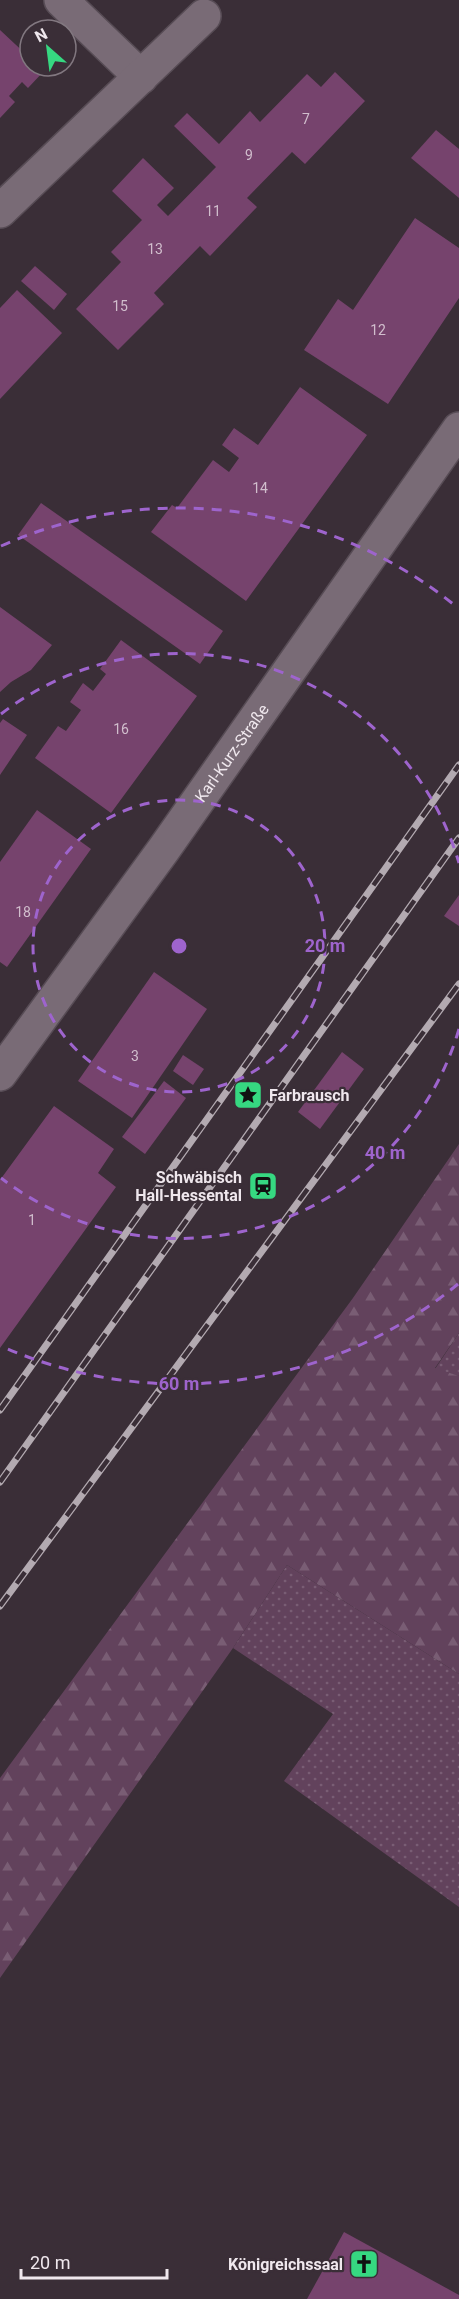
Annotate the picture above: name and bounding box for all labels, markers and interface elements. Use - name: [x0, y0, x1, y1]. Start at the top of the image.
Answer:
- north arrow: [18, 18, 78, 78]
- text: N: [32, 24, 51, 46]
- house number: 7: [302, 111, 310, 127]
- house number: 9: [245, 147, 253, 163]
- house number: 11: [205, 203, 221, 219]
- house number: 13: [147, 241, 163, 257]
- house number: 15: [112, 298, 128, 314]
- house number: 12: [370, 322, 386, 338]
- house number: 14: [252, 480, 268, 496]
- street label: Karl-Kurz-Straße: [191, 700, 273, 806]
- house number: 16: [113, 721, 129, 737]
- house number: 18: [15, 904, 31, 920]
- text: 20 m: [305, 935, 345, 956]
- centre of rings: [169, 936, 189, 956]
- house number: 3: [131, 1048, 139, 1064]
- place icon: Farbrausch: [232, 1079, 264, 1111]
- place label: Farbrausch: [269, 1086, 350, 1105]
- text: 40 m: [365, 1142, 405, 1163]
- place label: Schwäbisch Hall-Hessental: [135, 1168, 242, 1205]
- station icon: Schwäbisch Hall-Hessental: [247, 1170, 279, 1202]
- house number: 1: [28, 1212, 36, 1228]
- text: 60 m: [159, 1373, 199, 1394]
- scale bar: [21, 2242, 166, 2280]
- church icon: Königreichssaal: [348, 2248, 380, 2280]
- text: 20 m: [30, 2252, 70, 2273]
- place label: Königreichssaal: [228, 2255, 343, 2274]

